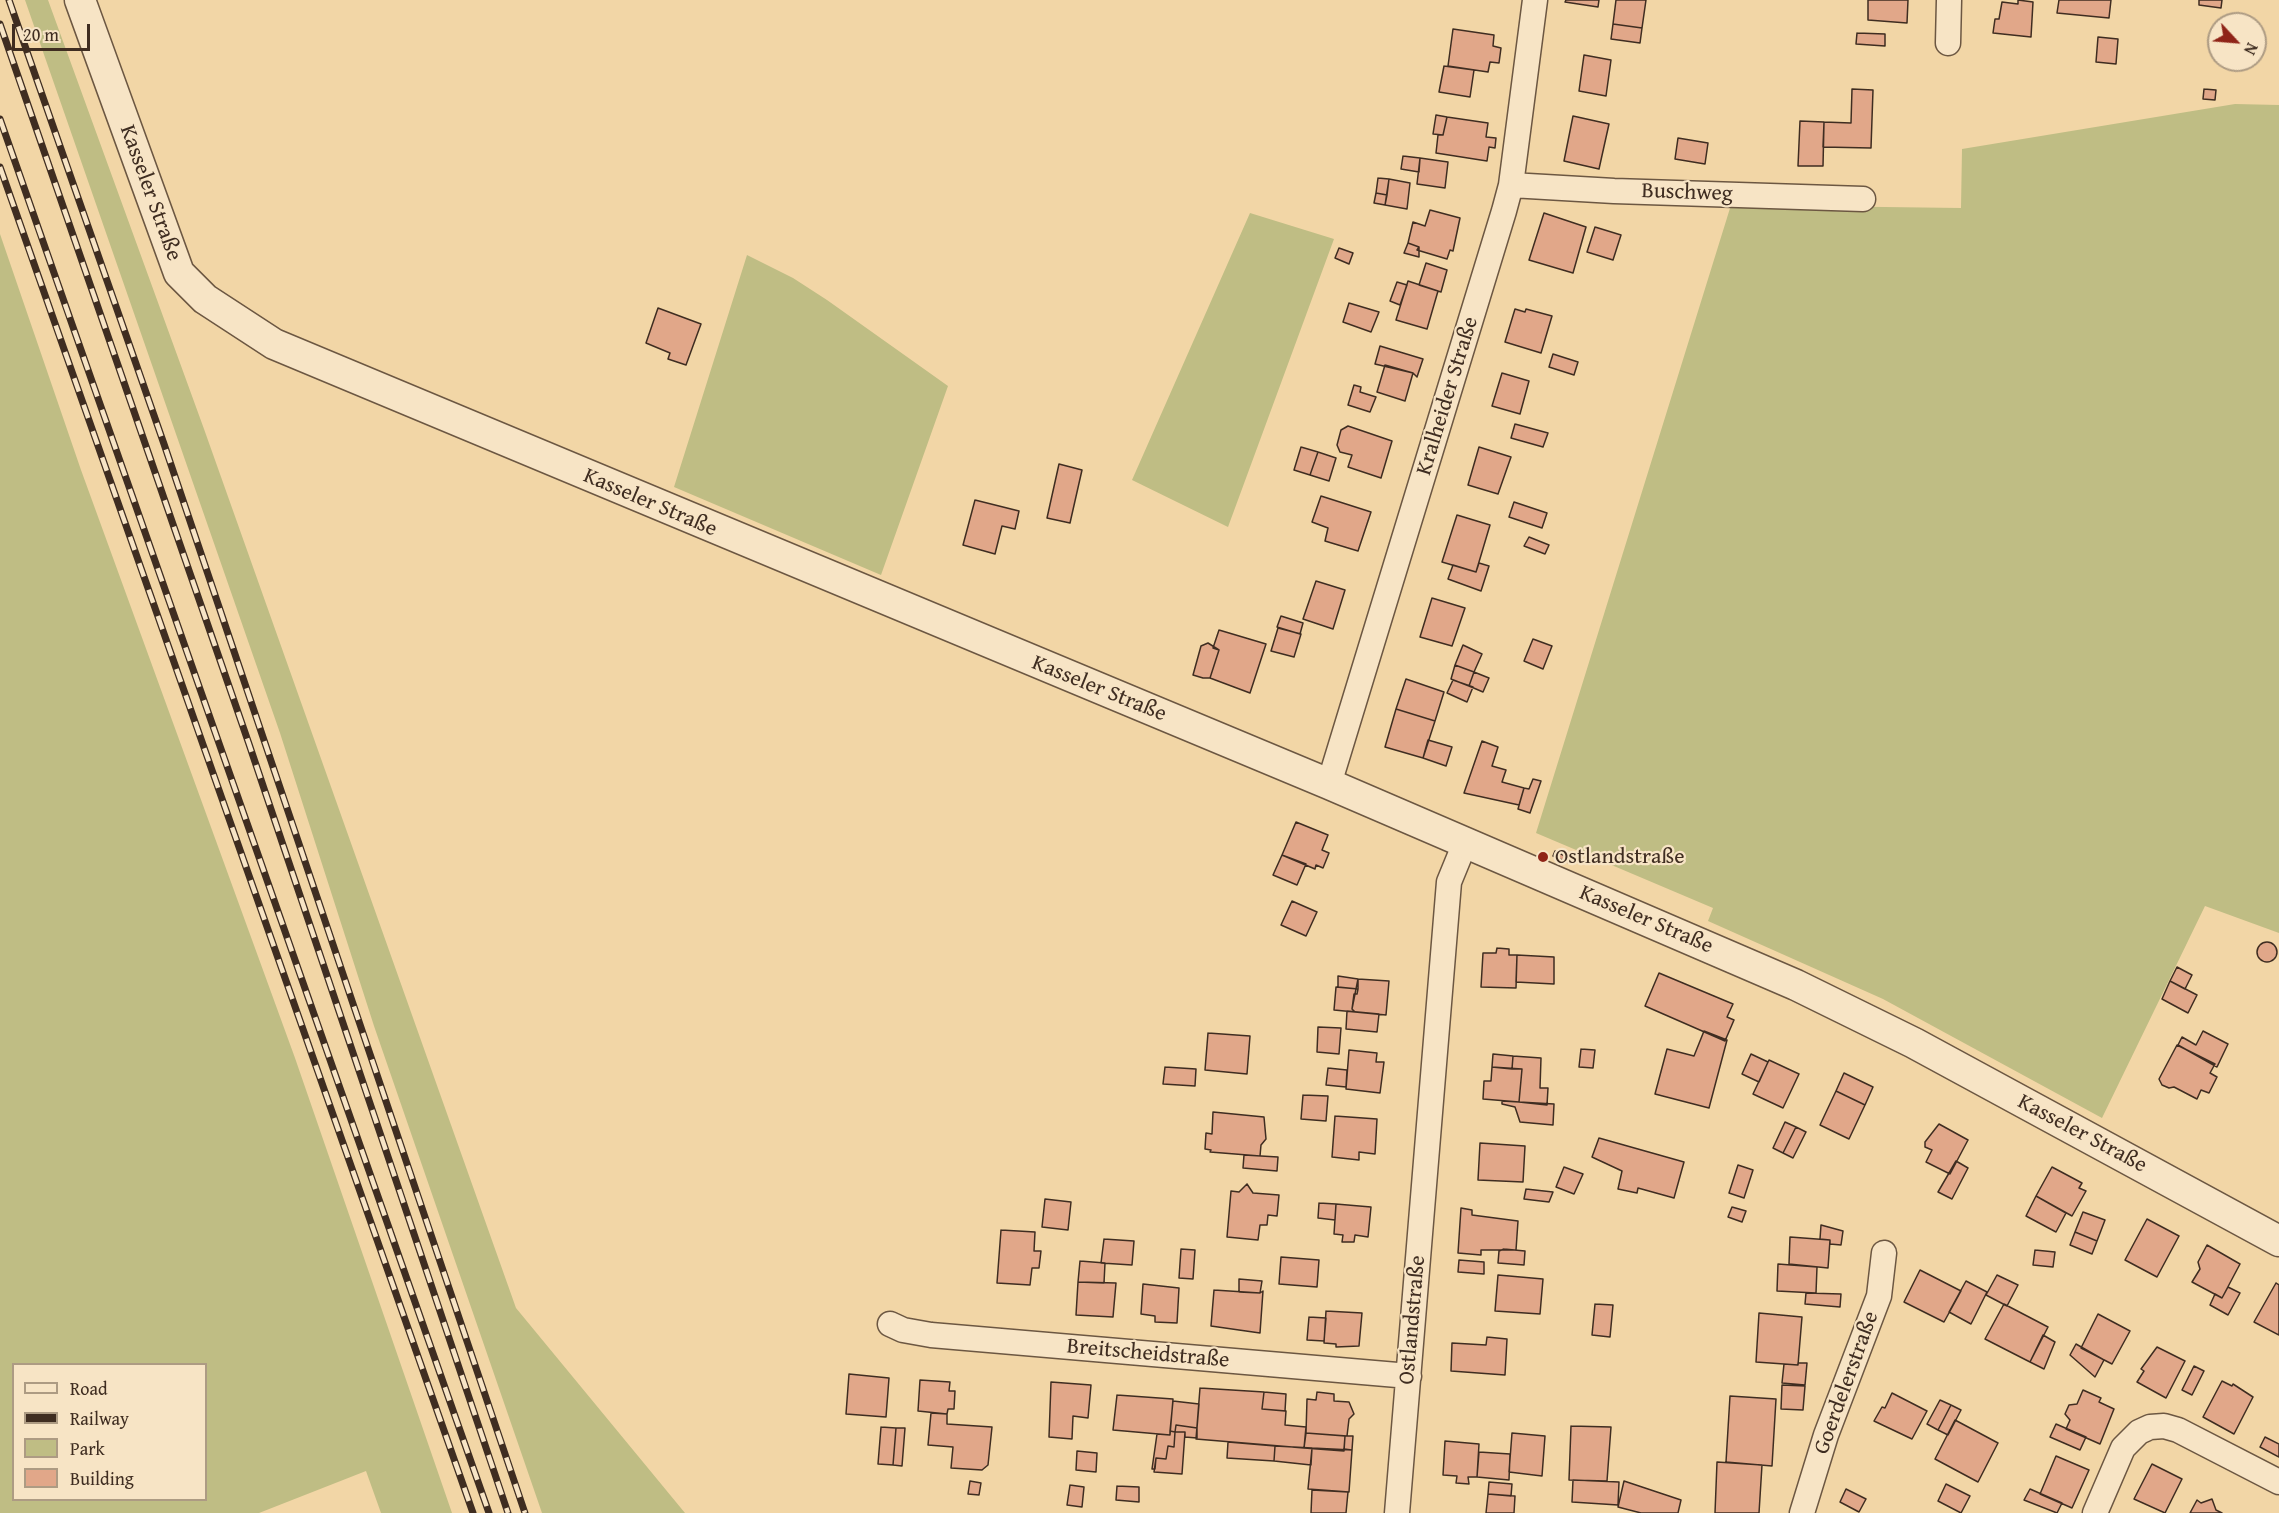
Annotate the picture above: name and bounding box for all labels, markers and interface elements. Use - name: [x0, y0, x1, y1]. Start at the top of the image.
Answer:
- scale bar: [15, 12, 93, 50]
- north arrow: [2207, 12, 2267, 72]
- text: 20 m: [23, 21, 59, 48]
- text: N: [2238, 39, 2265, 59]
- street label: Kasseler Straße: [113, 121, 187, 265]
- street label: Buschweg: [1641, 178, 1733, 208]
- street label: Kralheider Straße: [1411, 314, 1485, 478]
- street label: Kasseler Straße: [579, 463, 721, 543]
- street label: Kasseler Straße: [1028, 650, 1170, 728]
- place label: Ostlandstraße: [1555, 844, 1685, 870]
- marker: Ostlandstraße: [1536, 850, 1550, 864]
- street label: Kasseler Straße: [1575, 880, 1717, 960]
- street label: Kasseler Straße: [2013, 1089, 2151, 1179]
- street label: Ostlandstraße: [1394, 1254, 1432, 1386]
- street label: Goerdelerstraße: [1809, 1308, 1885, 1458]
- street label: Breitscheidstraße: [1066, 1334, 1230, 1374]
- legend: [12, 1363, 207, 1501]
- text: Road: [70, 1375, 108, 1402]
- text: Railway: [70, 1405, 129, 1432]
- text: Park: [70, 1435, 105, 1462]
- text: Building: [70, 1465, 134, 1492]

